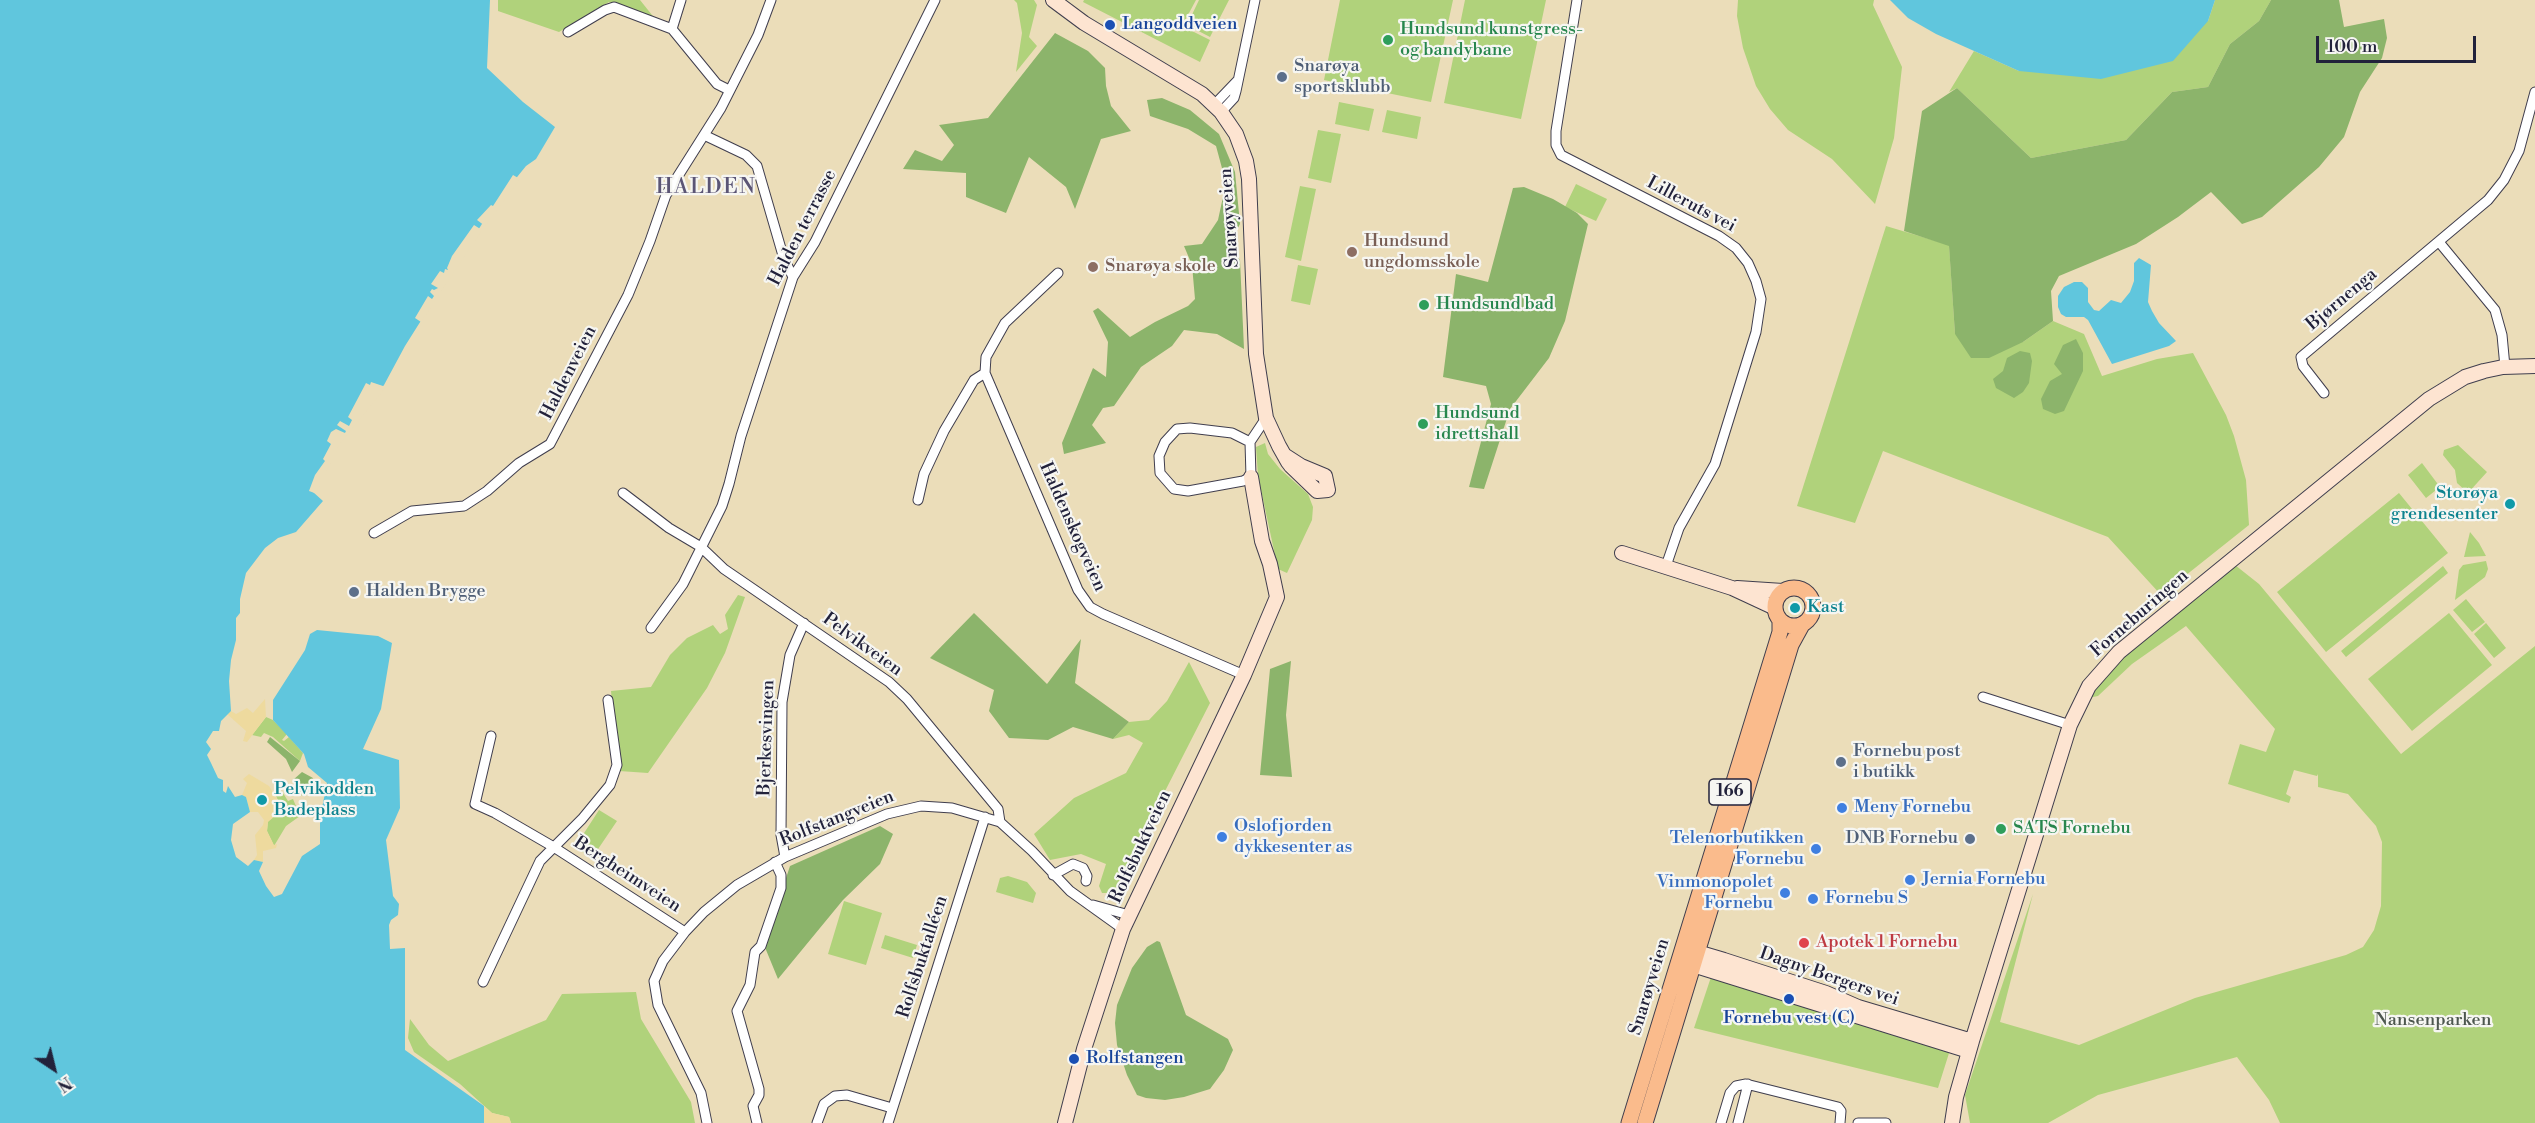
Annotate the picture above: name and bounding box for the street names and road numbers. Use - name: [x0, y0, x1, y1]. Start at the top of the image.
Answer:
- street label: Halden terrasse: [764, 166, 842, 290]
- street label: Snarøyveien: [1216, 167, 1244, 269]
- street label: Lilleruts vei: [1643, 173, 1739, 237]
- street label: Bjørnenga: [2302, 264, 2382, 336]
- street label: Haldenveien: [536, 323, 602, 423]
- street label: Haldenskogveien: [1034, 459, 1110, 595]
- street label: Forneburingen: [2087, 566, 2193, 662]
- street label: Pelvikveien: [818, 609, 906, 681]
- street label: Bjerkesvingen: [754, 679, 780, 797]
- road number: 166: [1709, 779, 1751, 805]
- street label: Rolfstangveien: [777, 786, 897, 852]
- street label: Rolfsbuktveien: [1105, 787, 1177, 907]
- street label: Bergheimveien: [569, 832, 685, 918]
- street label: Rolfsbuktalléen: [893, 893, 953, 1021]
- street label: Snarøyveien: [1625, 936, 1675, 1038]
- street label: Dagny Bergers vei: [1756, 943, 1902, 1011]

